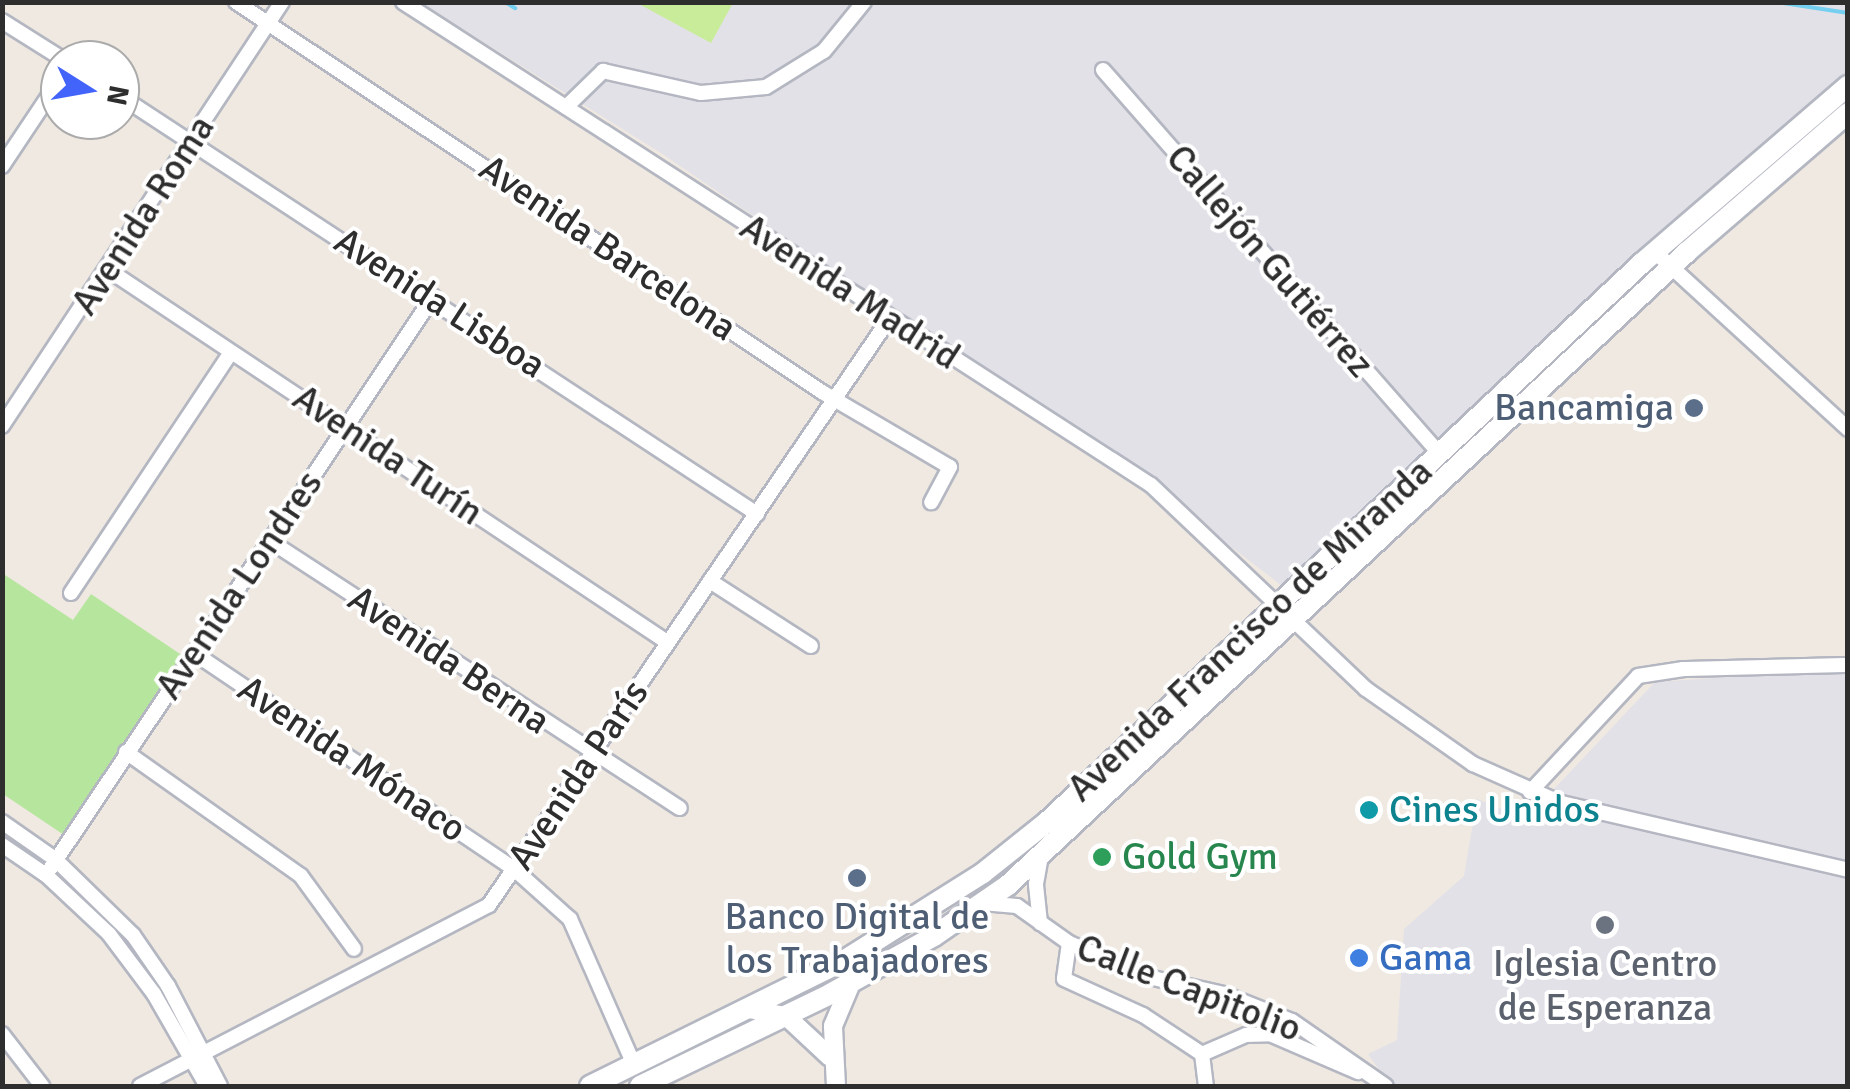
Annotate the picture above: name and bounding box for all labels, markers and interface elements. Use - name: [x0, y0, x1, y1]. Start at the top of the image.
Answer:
- north arrow: [40, 40, 140, 140]
- text: N: [99, 83, 136, 108]
- street label: Avenida Roma: [62, 107, 224, 323]
- street label: Callejón Gutiérrez: [1157, 135, 1383, 387]
- street label: Avenida Barcelona: [471, 145, 745, 351]
- street label: Avenida Madrid: [732, 204, 968, 380]
- street label: Avenida Lisboa: [326, 218, 554, 388]
- street label: Avenida Turín: [284, 375, 492, 535]
- place label: Bancamiga: [1494, 385, 1674, 431]
- marker: Bancamiga: [1683, 397, 1705, 419]
- street label: Avenida Francisco de Miranda: [1058, 449, 1442, 811]
- street label: Avenida Londres: [146, 462, 332, 708]
- street label: Avenida Berna: [340, 576, 558, 744]
- street label: Avenida Mónaco: [229, 666, 475, 852]
- street label: Avenida París: [498, 672, 658, 878]
- place label: Cines Unidos: [1389, 787, 1600, 833]
- marker: Cines Unidos: [1358, 799, 1380, 821]
- place label: Gold Gym: [1122, 834, 1278, 880]
- marker: Gold Gym: [1091, 846, 1113, 868]
- marker: Banco Digital de los Trabajadores: [846, 867, 868, 889]
- place label: Banco Digital de los Trabajadores: [724, 894, 990, 984]
- marker: Iglesia Centro de Esperanza: [1594, 914, 1616, 936]
- street label: Calle Capitolio: [1070, 924, 1308, 1052]
- place label: Gama: [1379, 935, 1472, 981]
- place label: Iglesia Centro de Esperanza: [1493, 941, 1717, 1030]
- marker: Gama: [1348, 947, 1370, 969]

